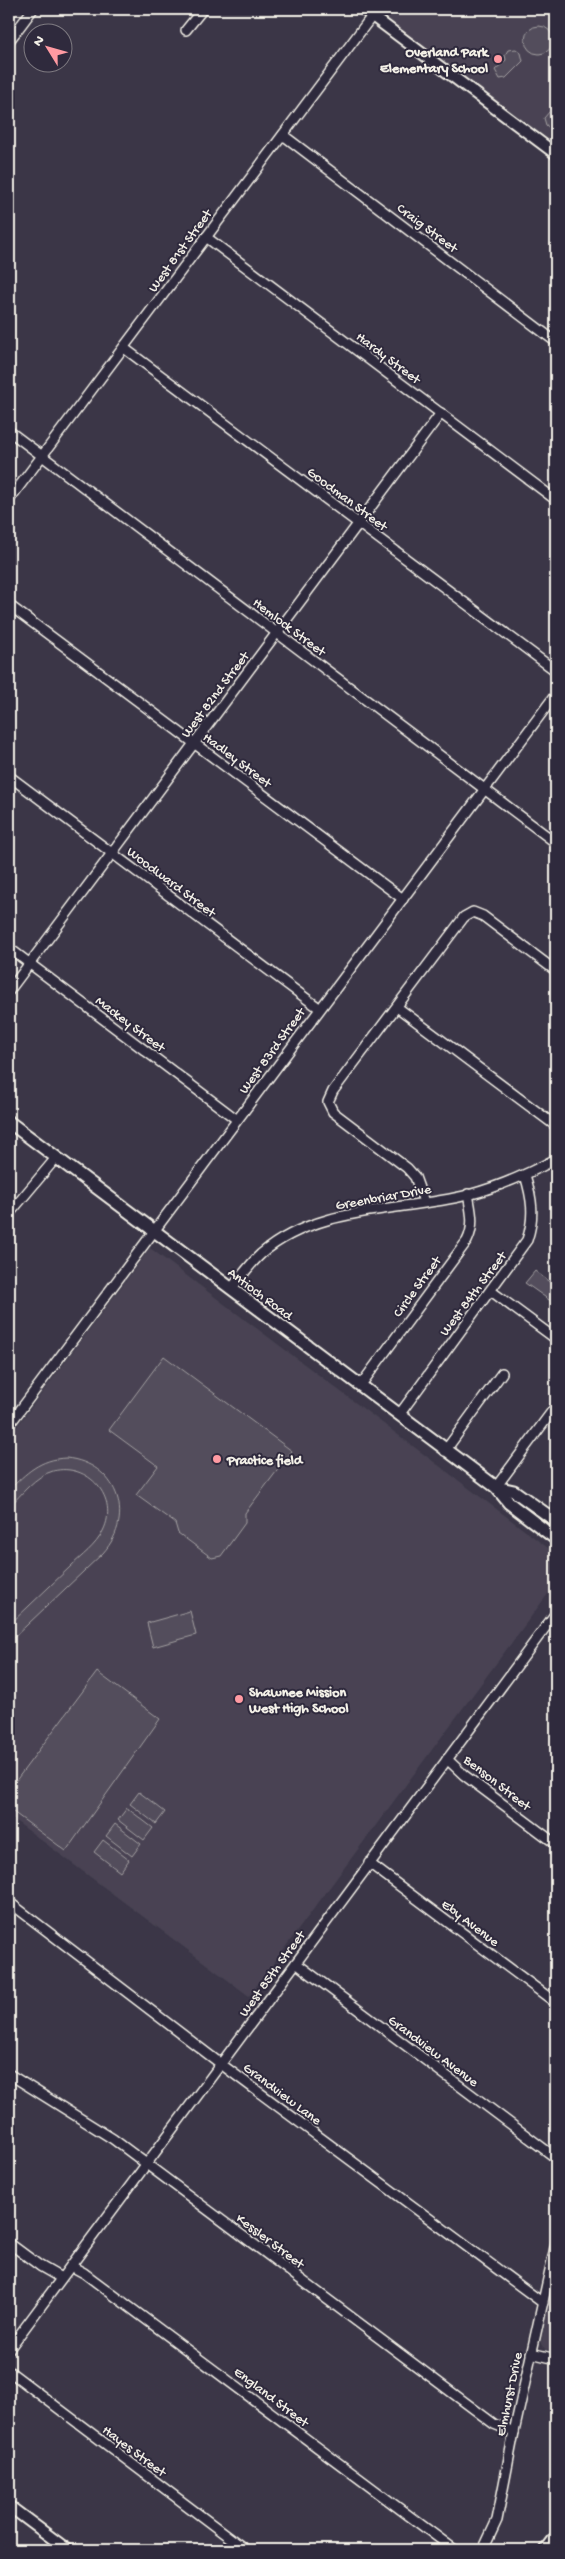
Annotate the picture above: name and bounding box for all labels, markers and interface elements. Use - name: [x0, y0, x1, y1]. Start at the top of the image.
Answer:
- north arrow: [22, 22, 72, 72]
- text: N: [30, 33, 49, 50]
- place label: Overland Park Elementary School: [380, 45, 490, 78]
- marker: Overland Park Elementary School: [492, 53, 504, 65]
- street label: Craig Street: [393, 201, 461, 258]
- street label: West 81st Street: [145, 206, 217, 296]
- street label: Hardy Street: [352, 329, 424, 390]
- street label: Goodman Street: [303, 464, 391, 537]
- street label: Hemlock Street: [249, 595, 329, 662]
- street label: West 82nd Street: [178, 648, 255, 742]
- street label: Hadley Street: [199, 730, 275, 793]
- street label: Woodward Street: [123, 844, 219, 923]
- street label: Mackey Street: [91, 993, 169, 1058]
- street label: West 83rd Street: [236, 1004, 311, 1098]
- street label: Greenbriar Drive: [334, 1182, 433, 1215]
- street label: West 84th Street: [437, 1248, 512, 1340]
- street label: Circle Street: [390, 1253, 447, 1321]
- street label: Antioch Road: [224, 1265, 297, 1326]
- marker: Practice field: [211, 1453, 223, 1465]
- place label: Practice field: [226, 1453, 304, 1470]
- place label: Shawnee Mission West High School: [248, 1685, 349, 1718]
- marker: Shawnee Mission West High School: [233, 1693, 245, 1705]
- street label: Benson Street: [459, 1752, 535, 1816]
- street label: Eby Avenue: [437, 1897, 503, 1952]
- street label: West 85th Street: [236, 1927, 311, 2021]
- street label: Grandview Avenue: [384, 2012, 482, 2092]
- street label: Grandview Lane: [239, 2060, 325, 2130]
- street label: Kessler Street: [232, 2211, 308, 2274]
- street label: Elmhurst Drive: [493, 2350, 528, 2438]
- street label: England Street: [230, 2364, 312, 2433]
- street label: Hayes Street: [98, 2422, 170, 2482]

